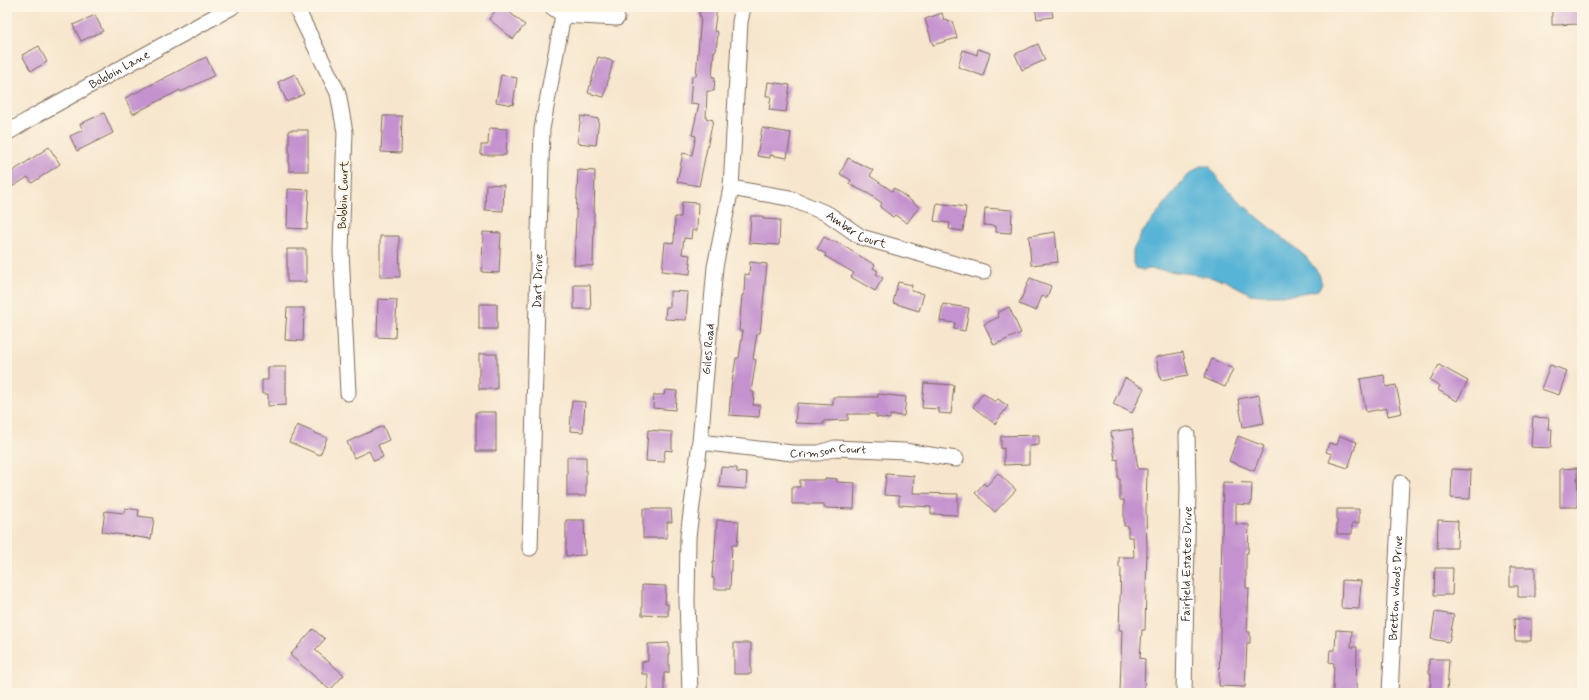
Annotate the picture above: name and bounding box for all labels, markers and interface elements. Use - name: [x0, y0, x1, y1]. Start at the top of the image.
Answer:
- street label: Bobbin Lane: [86, 47, 153, 93]
- street label: Bobbin Court: [335, 161, 353, 229]
- street label: Amber Court: [823, 208, 888, 253]
- street label: Dart Drive: [530, 254, 547, 309]
- street label: Giles Road: [699, 323, 719, 375]
- street label: Crimson Court: [790, 441, 867, 462]
- street label: Fairfield Estates Drive: [1178, 506, 1197, 622]
- street label: Bretton Woods Drive: [1386, 535, 1407, 641]

